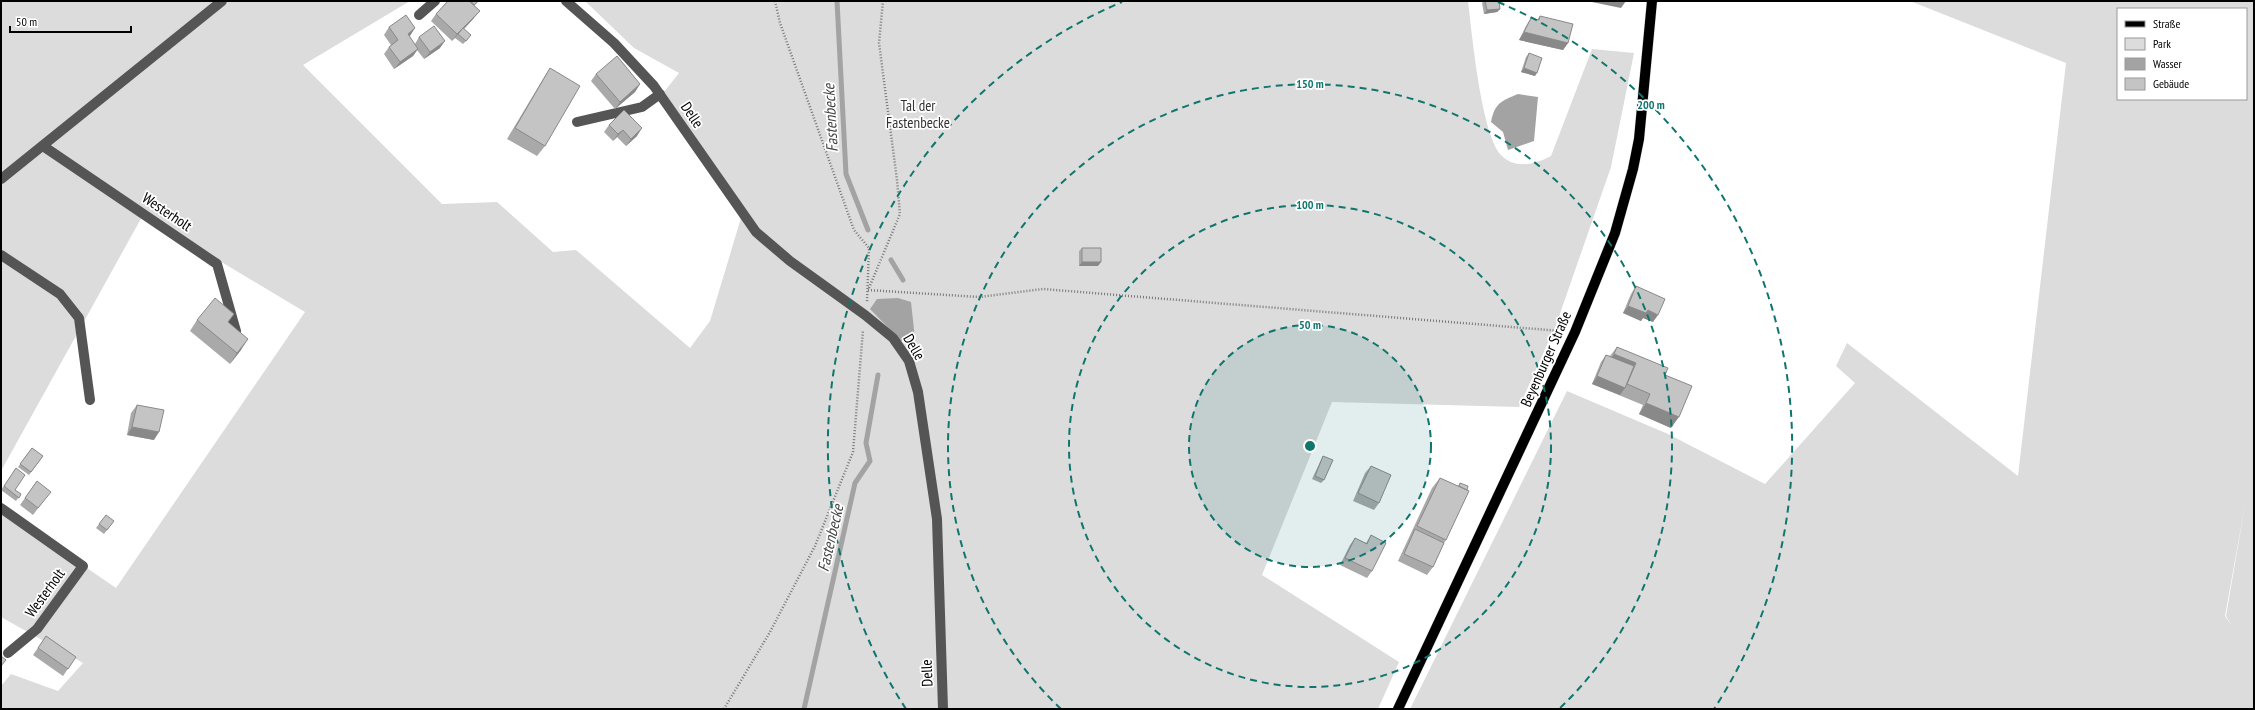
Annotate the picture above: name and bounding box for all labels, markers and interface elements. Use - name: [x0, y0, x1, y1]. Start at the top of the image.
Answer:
- scale bar: [10, 8, 131, 34]
- legend: [2117, 8, 2247, 100]
- text: 50 m: [16, 14, 37, 29]
- text: Straße: [2153, 16, 2180, 31]
- text: Park: [2153, 36, 2171, 51]
- text: Wasser: [2153, 56, 2183, 71]
- text: 150 m: [1296, 76, 1324, 91]
- text: Gebäude: [2153, 76, 2189, 91]
- water label: Fastenbecke: [818, 82, 842, 153]
- park label: Tal der Fastenbecke: [886, 96, 950, 132]
- text: 200 m: [1637, 97, 1665, 112]
- street label: Delle: [677, 98, 708, 131]
- street label: Westerholt: [139, 188, 196, 235]
- text: 100 m: [1296, 197, 1324, 212]
- street label: Beyenburger Straße: [1516, 308, 1575, 410]
- text: 50 m: [1299, 317, 1321, 332]
- street label: Delle: [899, 330, 930, 363]
- centre of rings: [1303, 439, 1317, 453]
- water label: Fastenbecke: [813, 501, 848, 573]
- street label: Westerholt: [21, 565, 69, 621]
- street label: Delle: [917, 659, 936, 687]

